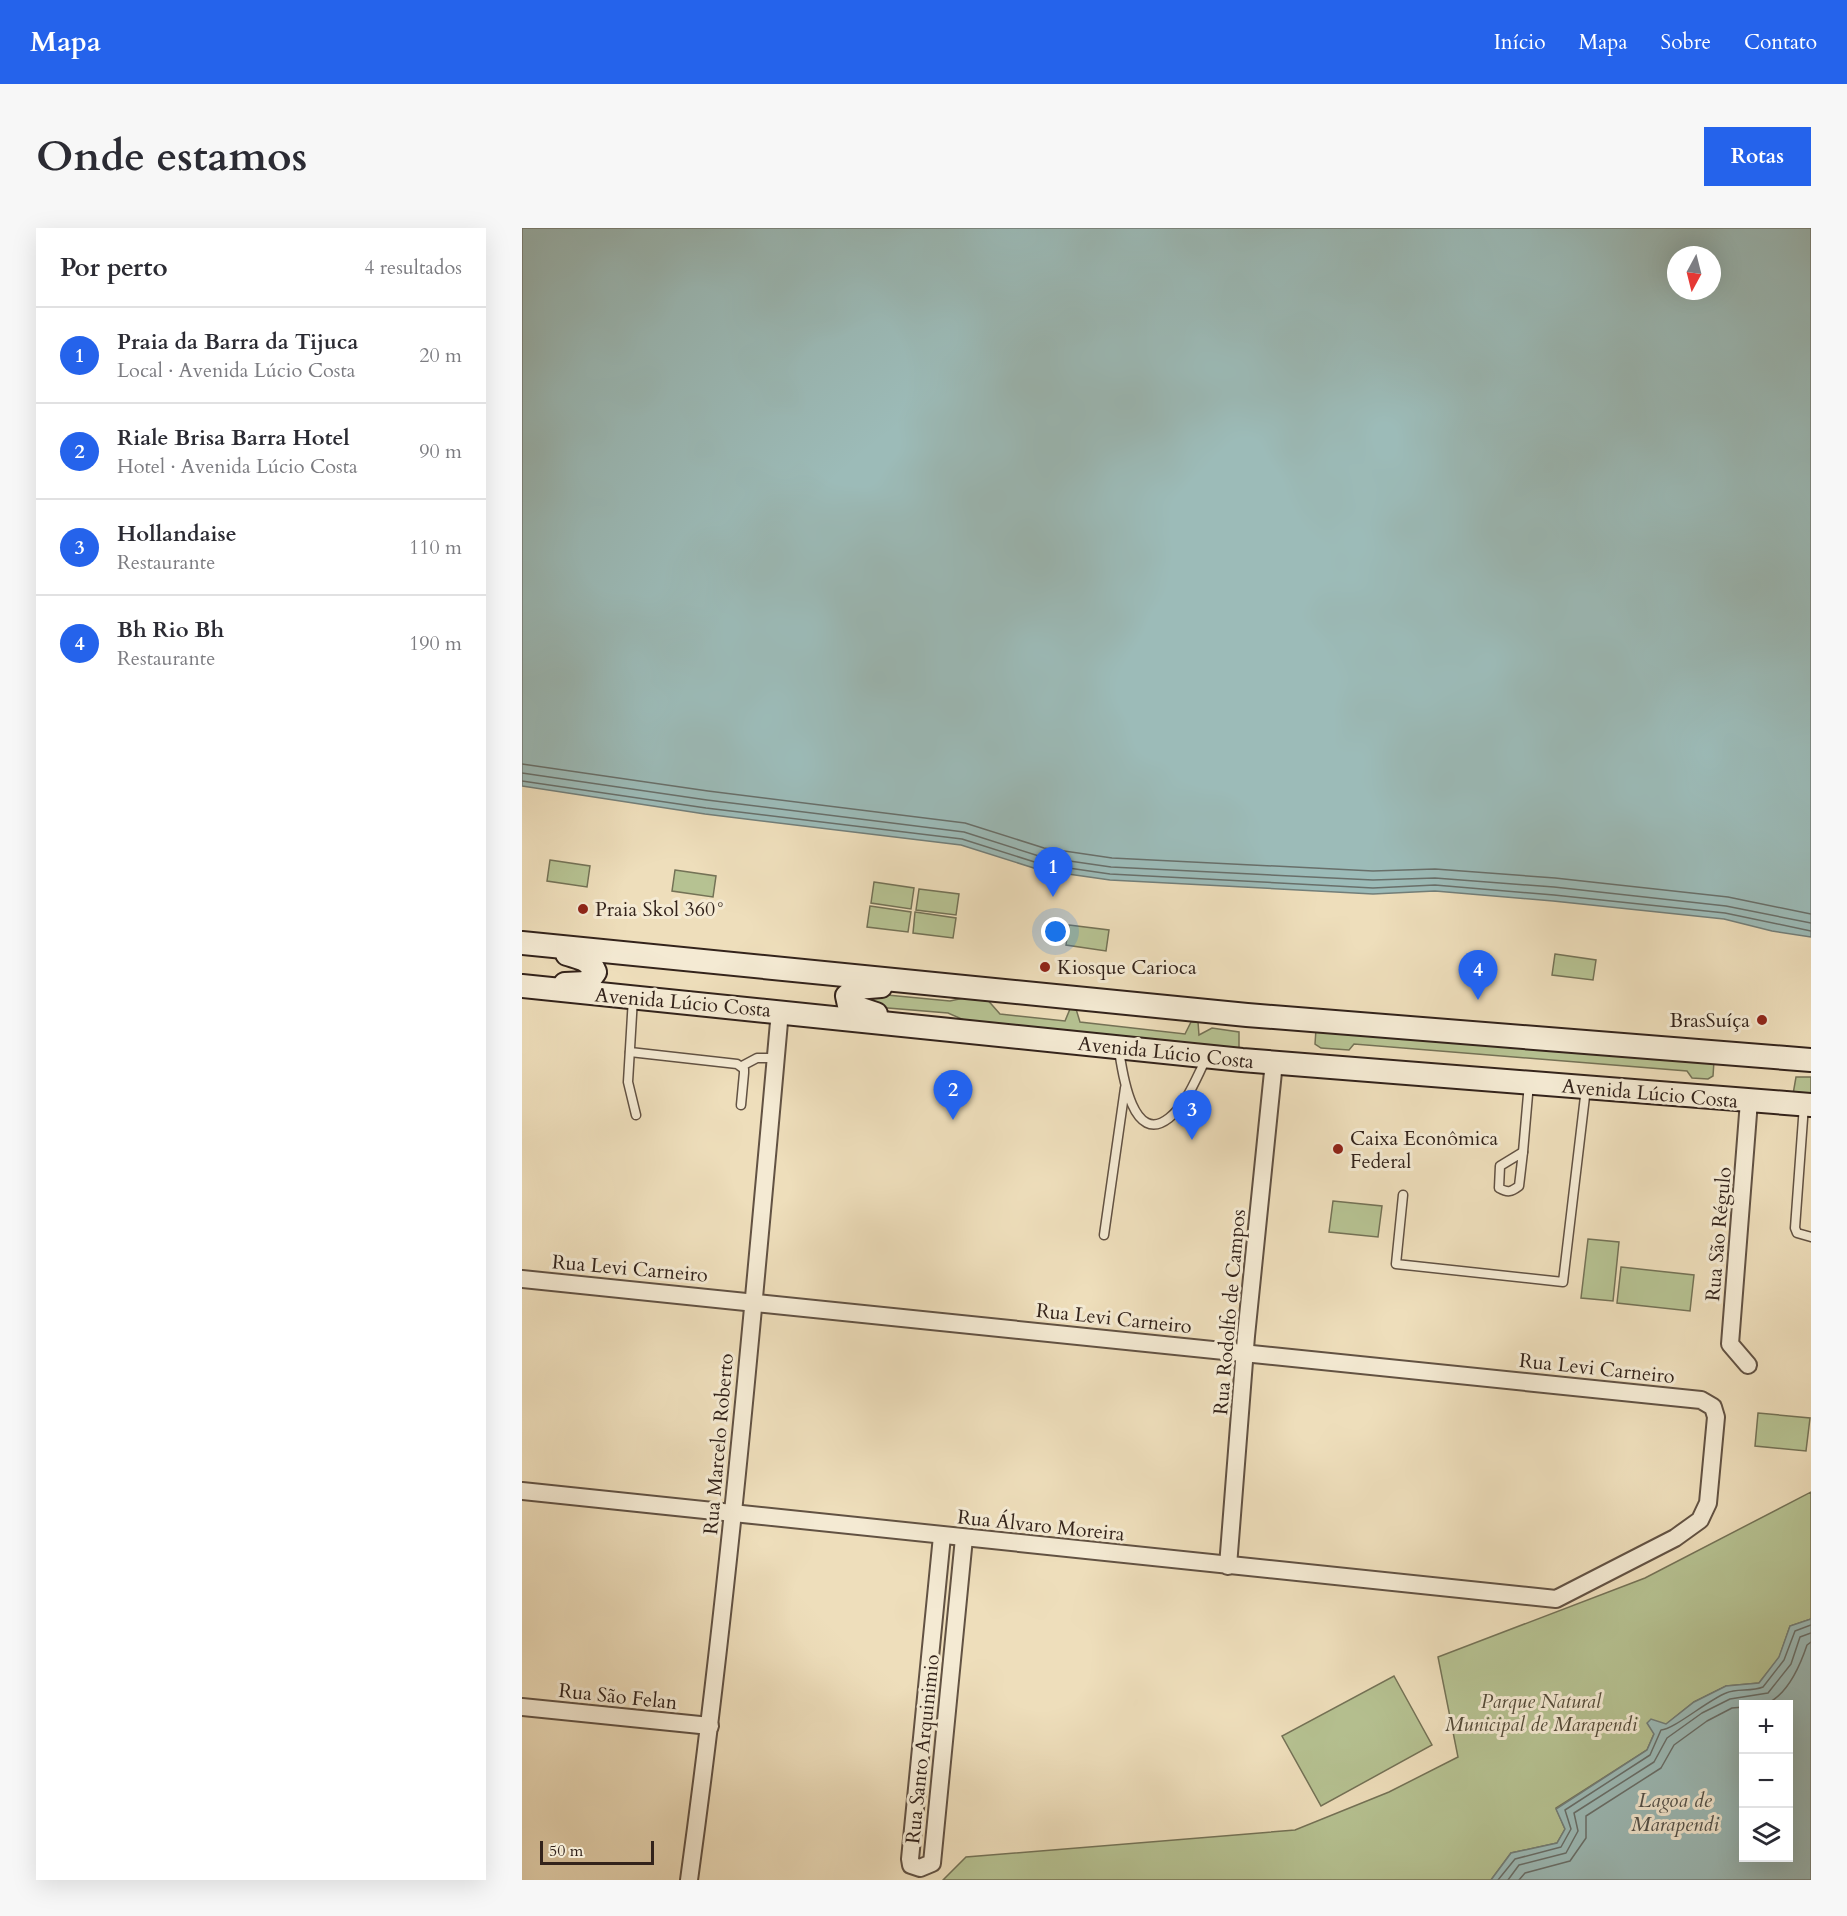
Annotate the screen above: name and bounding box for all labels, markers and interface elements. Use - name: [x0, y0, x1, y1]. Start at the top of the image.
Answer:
- text: Mapa: [30, 23, 101, 61]
- text: Início: [1494, 28, 1546, 57]
- text: Mapa: [1579, 28, 1628, 57]
- text: Sobre: [1661, 28, 1711, 57]
- text: Contato: [1744, 28, 1817, 57]
- button: Rotas: [1704, 127, 1811, 186]
- text: Onde estamos: [36, 128, 307, 185]
- north arrow: [1667, 246, 1721, 300]
- text: Por perto: [60, 250, 168, 285]
- text: 4 resultados: [364, 254, 462, 281]
- text: Praia da Barra da Tijuca: [117, 327, 358, 357]
- text: 1: [74, 342, 85, 369]
- text: 20 m: [419, 342, 462, 369]
- text: Local · Avenida Lúcio Costa: [117, 357, 355, 384]
- text: Riale Brisa Barra Hotel: [117, 423, 350, 453]
- text: 2: [74, 438, 85, 465]
- text: 90 m: [419, 438, 462, 465]
- text: Hotel · Avenida Lúcio Costa: [117, 453, 358, 480]
- text: Hollandaise: [117, 519, 237, 549]
- text: 3: [74, 534, 85, 561]
- text: 110 m: [409, 534, 462, 561]
- text: Restaurante: [117, 549, 215, 576]
- text: Bh Rio Bh: [117, 615, 224, 645]
- text: 4: [74, 630, 85, 657]
- text: 190 m: [409, 630, 462, 657]
- text: Restaurante: [117, 645, 215, 672]
- pin: 1: [1034, 848, 1072, 897]
- place label: Praia Skol 360°: [595, 896, 725, 923]
- marker: Praia Skol 360°: [576, 902, 590, 916]
- your location: [1041, 917, 1070, 946]
- pin: 4: [1458, 950, 1498, 1000]
- place label: Kiosque Carioca: [1057, 954, 1197, 981]
- marker: Kiosque Carioca: [1038, 960, 1052, 974]
- street label: Avenida Lúcio Costa: [594, 981, 773, 1024]
- place label: BrasSuíça: [1669, 1007, 1750, 1034]
- marker: BrasSuíça: [1755, 1013, 1769, 1027]
- street label: Avenida Lúcio Costa: [1077, 1030, 1256, 1075]
- pin: 2: [934, 1070, 972, 1120]
- street label: Avenida Lúcio Costa: [1561, 1072, 1740, 1115]
- pin: 3: [1172, 1090, 1212, 1140]
- place label: Caixa Econômica Federal: [1350, 1125, 1499, 1175]
- marker: Caixa Econômica Federal: [1331, 1142, 1345, 1156]
- street label: Rua São Régulo: [1699, 1166, 1738, 1302]
- street label: Rua Rodolfo de Campos: [1207, 1208, 1252, 1416]
- street label: Rua Levi Carneiro: [551, 1248, 709, 1289]
- street label: Rua Levi Carneiro: [1035, 1297, 1193, 1340]
- street label: Rua Levi Carneiro: [1518, 1347, 1676, 1390]
- street label: Rua Marcelo Roberto: [697, 1352, 740, 1536]
- street label: Rua Álvaro Moreira: [956, 1503, 1126, 1548]
- street label: Rua Santo Arquinimio: [899, 1653, 946, 1845]
- street label: Rua São Felan: [557, 1677, 679, 1716]
- park label: Parque Natural Municipal de Marapendi: [1445, 1688, 1638, 1738]
- map controls: [1739, 1700, 1793, 1862]
- button: +: [1739, 1700, 1793, 1754]
- button: −: [1739, 1754, 1793, 1808]
- water label: Lagoa de Marapendi: [1631, 1786, 1719, 1839]
- button: layers: [1739, 1808, 1793, 1862]
- scale bar: [540, 1838, 654, 1866]
- text: 50 m: [549, 1840, 583, 1862]

